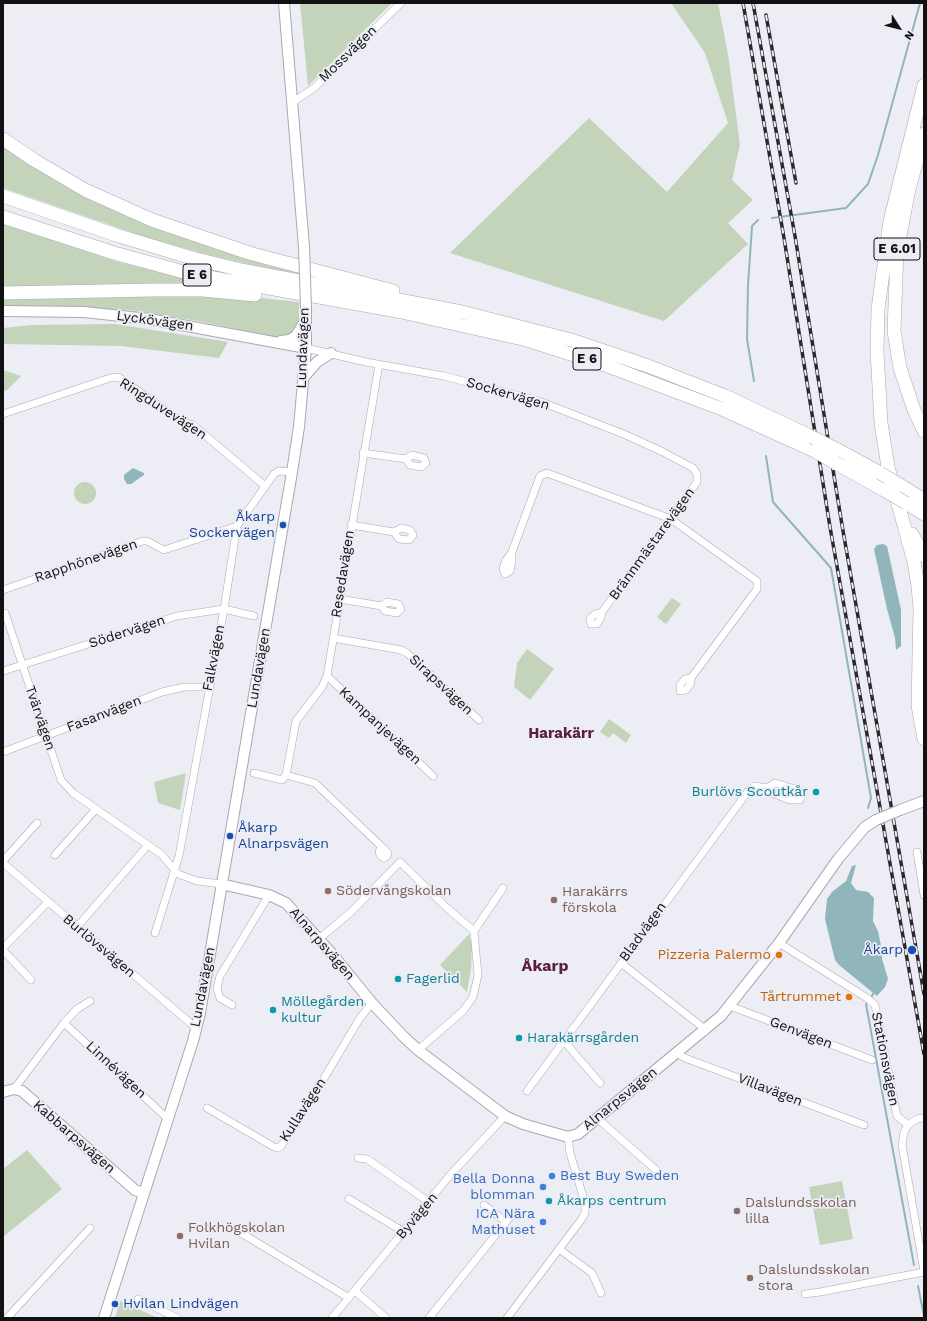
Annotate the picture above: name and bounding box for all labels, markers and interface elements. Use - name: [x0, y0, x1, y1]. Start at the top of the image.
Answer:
- north arrow: [879, 8, 919, 48]
- street label: Mossvägen: [316, 22, 380, 86]
- text: N: [901, 28, 917, 42]
- road number: E 6.01: [874, 238, 920, 260]
- road number: E 6: [183, 264, 211, 286]
- street label: Lyckövägen: [115, 307, 195, 335]
- street label: Lundavägen: [293, 307, 313, 389]
- road number: E 6: [573, 348, 601, 370]
- street label: Ringduvevägen: [116, 374, 210, 444]
- street label: Sockervägen: [464, 374, 552, 414]
- street label: Brännmästarevägen: [606, 484, 698, 604]
- place label: Åkarp Sockervägen: [189, 509, 275, 542]
- marker: Åkarp Sockervägen: [278, 520, 288, 530]
- street label: Resedavägen: [328, 529, 358, 619]
- street label: Rapphönevägen: [32, 536, 140, 586]
- street label: Södervägen: [87, 612, 167, 652]
- street label: Falkvägen: [199, 623, 229, 693]
- street label: Lundavägen: [244, 627, 274, 709]
- street label: Sirapsvägen: [406, 651, 476, 719]
- street label: Tvärvägen: [21, 683, 59, 753]
- street label: Kampanjevägen: [335, 684, 425, 768]
- street label: Fasanvägen: [64, 692, 144, 736]
- district label: Harakärr: [528, 725, 594, 743]
- place label: Burlövs Scoutkår: [691, 784, 808, 800]
- marker: Burlövs Scoutkår: [811, 787, 821, 797]
- place label: Åkarp Alnarpsvägen: [238, 820, 329, 852]
- marker: Åkarp Alnarpsvägen: [225, 831, 235, 841]
- place label: Södervångskolan: [336, 883, 451, 899]
- place label: Harakärrs förskola: [562, 884, 628, 916]
- marker: Södervångskolan: [323, 886, 333, 896]
- marker: Harakärrs förskola: [549, 895, 559, 905]
- street label: Bladvägen: [616, 899, 670, 965]
- street label: Alnarpsvägen: [286, 904, 358, 984]
- street label: Burlövsvägen: [59, 911, 139, 981]
- place label: Åkarp: [864, 942, 903, 958]
- marker: Åkarp: [906, 944, 918, 956]
- street label: Lundavägen: [187, 946, 219, 1028]
- place label: Pizzeria Palermo: [657, 947, 771, 963]
- marker: Pizzeria Palermo: [774, 950, 784, 960]
- district label: Åkarp: [522, 956, 568, 976]
- place label: Fagerlid: [406, 971, 460, 987]
- marker: Fagerlid: [393, 974, 403, 984]
- place label: Tårtrummet: [760, 989, 841, 1005]
- marker: Tårtrummet: [844, 992, 854, 1002]
- place label: Möllegården kultur: [281, 994, 364, 1026]
- marker: Möllegården kultur: [268, 1005, 278, 1015]
- street label: Stationsvägen: [868, 1011, 902, 1107]
- street label: Genvägen: [767, 1013, 835, 1053]
- place label: Harakärrsgården: [527, 1030, 639, 1046]
- marker: Harakärrsgården: [514, 1033, 524, 1043]
- street label: Linnévägen: [82, 1038, 150, 1102]
- street label: Alnarpsvägen: [579, 1064, 661, 1134]
- street label: Villavägen: [735, 1070, 805, 1110]
- street label: Kullavägen: [276, 1075, 330, 1145]
- street label: Kabbarpsvägen: [30, 1097, 118, 1177]
- place label: Best Buy Sweden: [560, 1168, 679, 1184]
- place label: Bella Donna blomman: [453, 1171, 535, 1204]
- marker: Best Buy Sweden: [547, 1171, 557, 1181]
- marker: Bella Donna blomman: [538, 1182, 548, 1192]
- street label: Byvägen: [393, 1189, 441, 1243]
- place label: Åkarps centrum: [557, 1193, 667, 1209]
- place label: Dalslundsskolan lilla: [745, 1195, 857, 1228]
- marker: Åkarps centrum: [544, 1196, 554, 1206]
- place label: ICA Nära Mathuset: [471, 1206, 535, 1238]
- marker: Dalslundsskolan lilla: [732, 1206, 742, 1216]
- marker: ICA Nära Mathuset: [538, 1217, 548, 1227]
- place label: Folkhögskolan Hvilan: [188, 1220, 285, 1252]
- marker: Folkhögskolan Hvilan: [175, 1231, 185, 1241]
- place label: Dalslundsskolan stora: [758, 1262, 870, 1294]
- marker: Dalslundsskolan stora: [745, 1273, 755, 1283]
- place label: Hvilan Lindvägen: [123, 1296, 239, 1312]
- marker: Hvilan Lindvägen: [110, 1299, 120, 1309]

